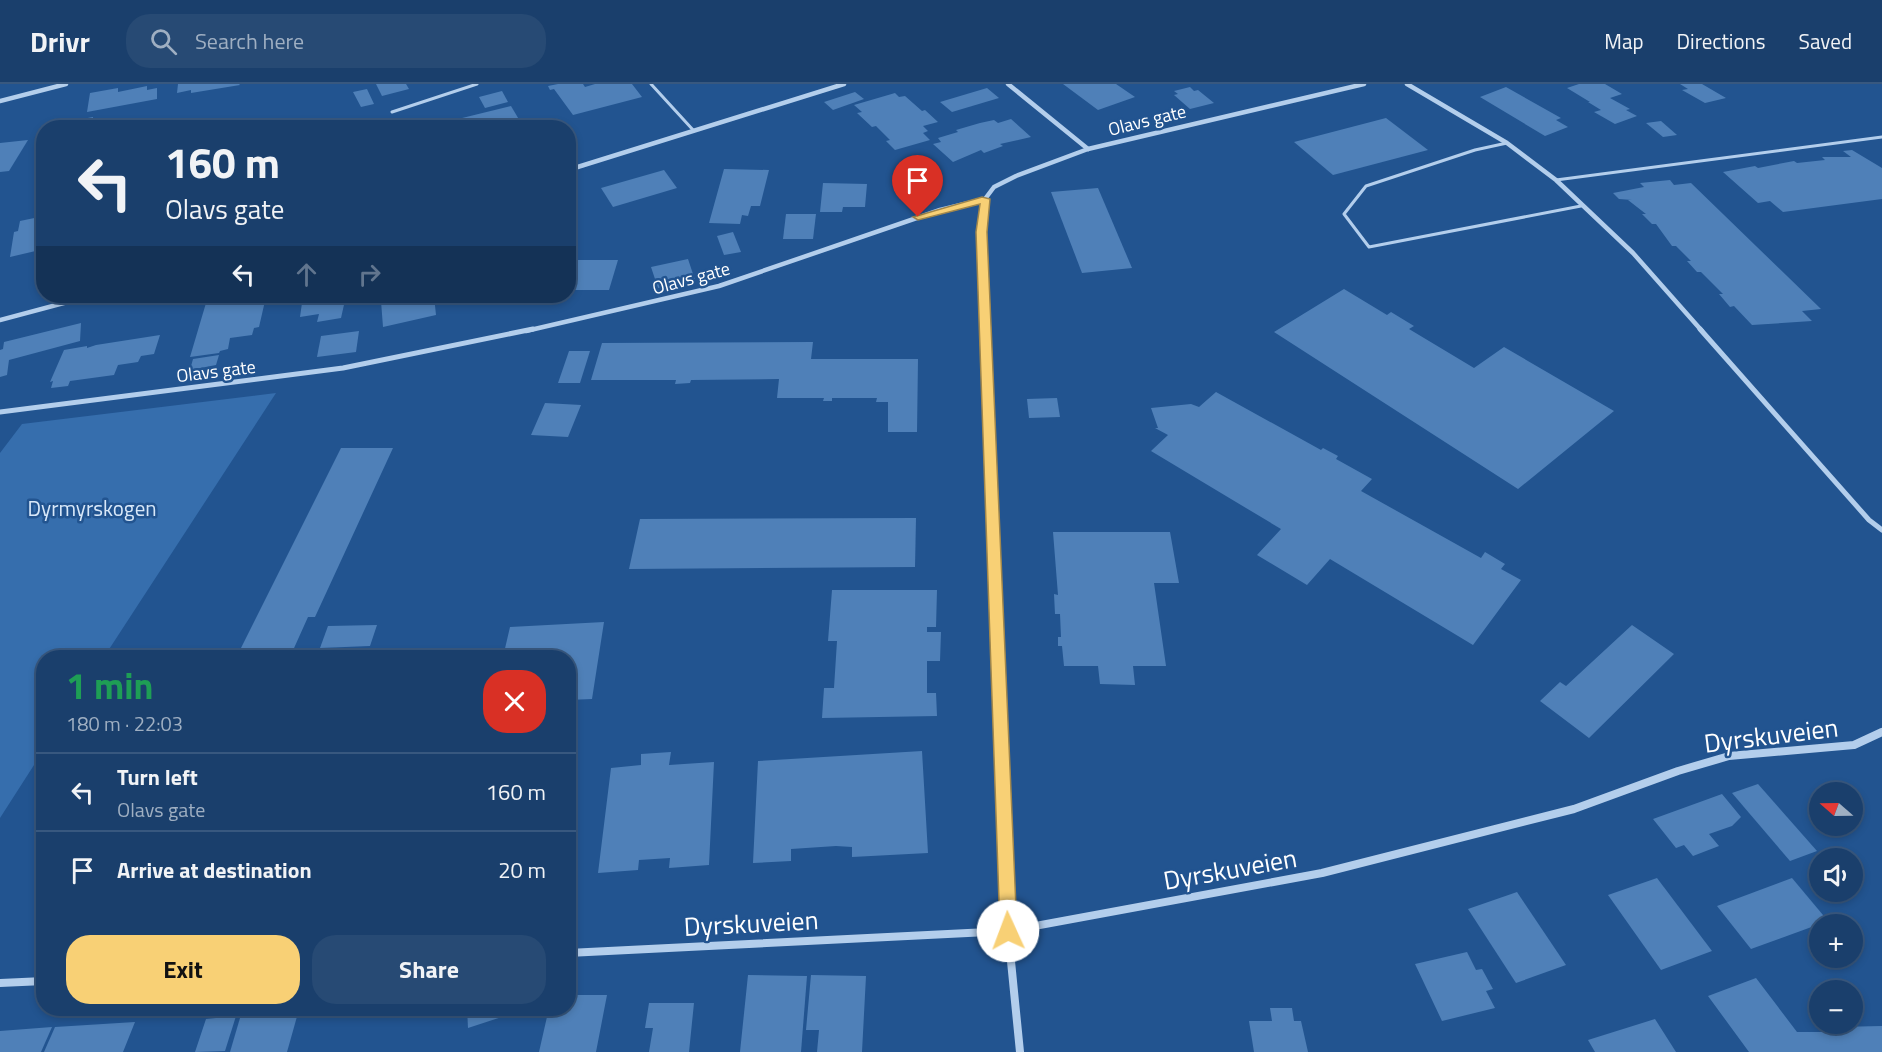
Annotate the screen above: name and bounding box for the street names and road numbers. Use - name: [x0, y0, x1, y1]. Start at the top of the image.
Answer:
- street label: Olavs gate: [1105, 97, 1189, 143]
- street label: Olavs gate: [649, 255, 733, 301]
- street label: Olavs gate: [175, 353, 257, 389]
- street label: Dyrskuveien: [1702, 707, 1840, 763]
- street label: Dyrskuveien: [1160, 838, 1300, 900]
- street label: Dyrskuveien: [683, 900, 819, 946]

